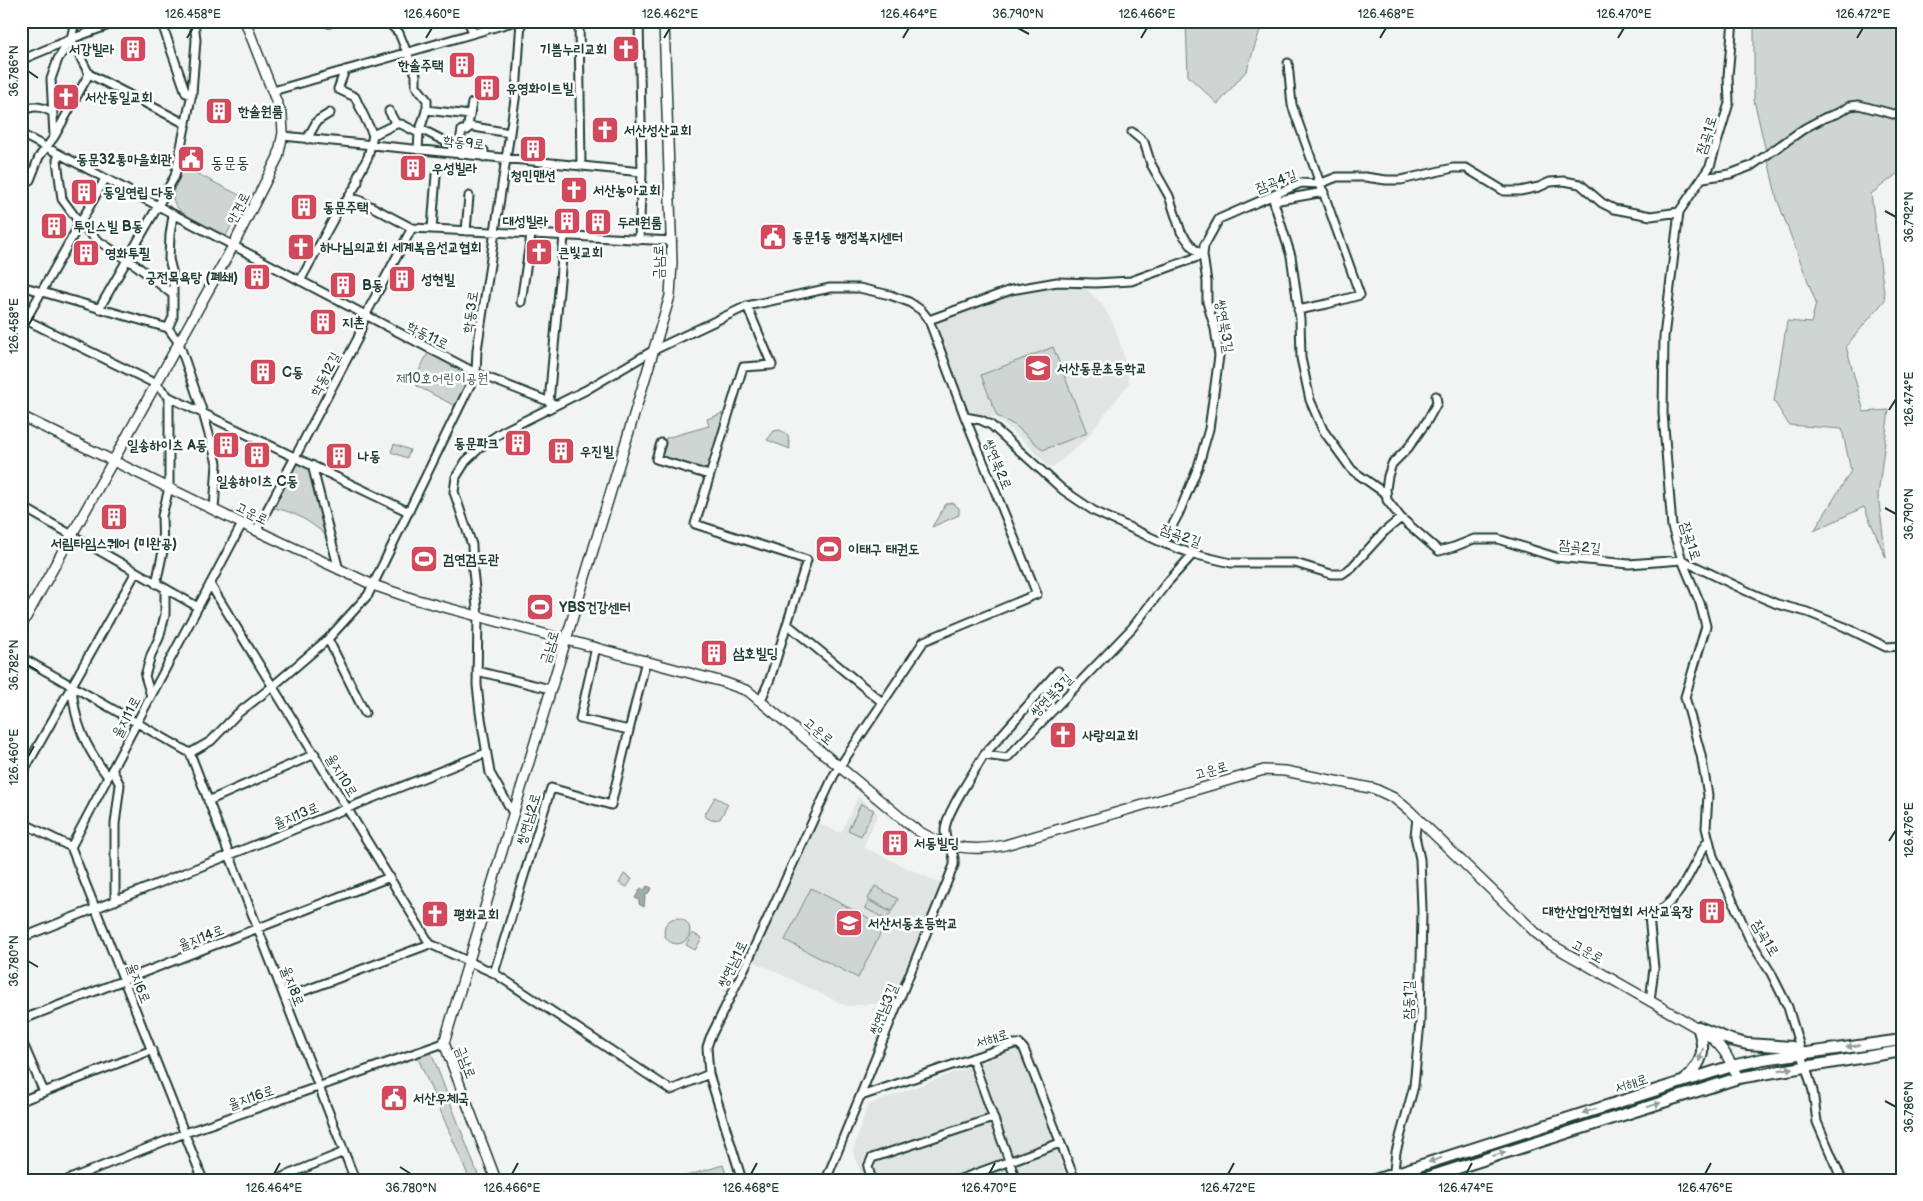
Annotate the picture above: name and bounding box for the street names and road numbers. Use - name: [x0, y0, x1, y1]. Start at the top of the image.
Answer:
- street label: 잠곡1로: [1692, 114, 1721, 156]
- street label: 학동9로: [442, 132, 486, 153]
- street label: 잠곡4길: [1253, 166, 1300, 197]
- street label: 안견로: [223, 189, 254, 227]
- street label: 금남로: [650, 245, 667, 279]
- street label: 학동3로: [459, 290, 482, 334]
- street label: 쌍연북3길: [1212, 298, 1237, 355]
- street label: 학동11로: [404, 318, 452, 353]
- street label: 학동12길: [307, 349, 344, 399]
- street label: 쌍연북2로: [980, 436, 1015, 492]
- street label: 고운로: [233, 498, 271, 528]
- street label: 잠곡2길: [1158, 520, 1204, 551]
- street label: 잠곡1로: [1677, 520, 1704, 562]
- street label: 잠곡2길: [1558, 536, 1602, 557]
- street label: 금남로: [536, 629, 563, 666]
- street label: 쌍연북3길: [1027, 670, 1077, 721]
- street label: 율지11로: [108, 694, 144, 741]
- street label: 고운로: [800, 714, 837, 749]
- street label: 율지10로: [322, 751, 361, 800]
- street label: 고운로: [1193, 758, 1230, 783]
- street label: 쌍연남2로: [513, 791, 544, 847]
- street label: 율지13로: [271, 799, 322, 832]
- street label: 잠곡1로: [1748, 917, 1783, 959]
- street label: 율지14로: [176, 921, 227, 954]
- street label: 고운로: [1569, 936, 1607, 967]
- street label: 쌍연남1로: [714, 938, 751, 991]
- street label: 율지6로: [123, 960, 154, 1006]
- street label: 율지8로: [277, 964, 308, 1009]
- street label: 쌍연남3길: [866, 980, 902, 1037]
- street label: 잠동1길: [1400, 980, 1417, 1020]
- street label: 서해로: [974, 1025, 1011, 1052]
- street label: 금남로: [452, 1043, 480, 1081]
- street label: 서해로: [1612, 1070, 1650, 1097]
- street label: 율지16로: [226, 1082, 277, 1113]

